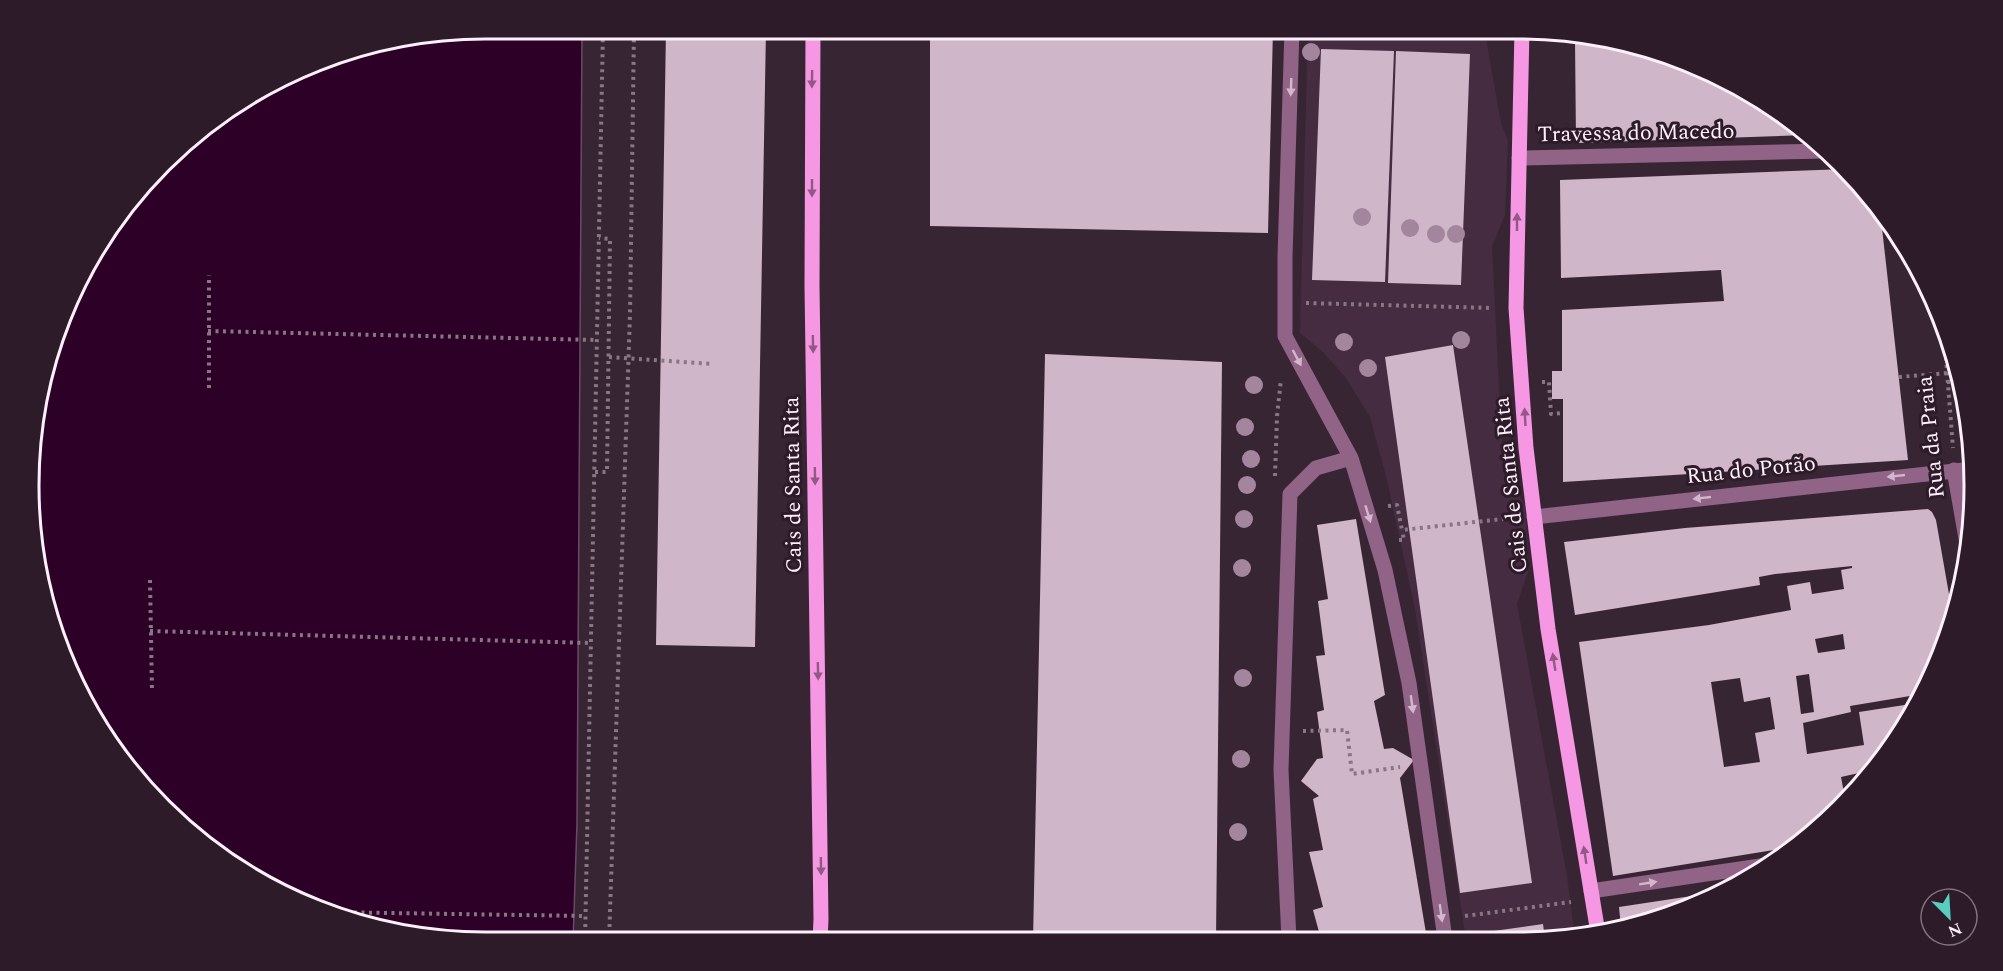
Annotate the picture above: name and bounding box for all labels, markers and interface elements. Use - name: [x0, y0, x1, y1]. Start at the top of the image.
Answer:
- one-way arrow: [808, 70, 817, 89]
- one-way arrow: [1286, 77, 1295, 96]
- street label: Travessa do Macedo: [1537, 115, 1735, 151]
- one-way arrow: [807, 179, 817, 198]
- one-way arrow: [1512, 213, 1522, 232]
- one-way arrow: [808, 335, 818, 354]
- one-way arrow: [1292, 350, 1302, 367]
- street label: Rua da Praia: [1908, 374, 1954, 500]
- street label: Cais de Santa Rita: [1485, 395, 1537, 575]
- street label: Cais de Santa Rita: [775, 396, 811, 574]
- one-way arrow: [1520, 407, 1529, 426]
- street label: Rua do Porão: [1685, 447, 1817, 493]
- one-way arrow: [810, 466, 820, 485]
- one-way arrow: [1887, 472, 1906, 481]
- one-way arrow: [1693, 493, 1712, 503]
- one-way arrow: [1364, 505, 1373, 523]
- one-way arrow: [1549, 652, 1558, 671]
- one-way arrow: [813, 661, 823, 680]
- one-way arrow: [1407, 694, 1416, 713]
- one-way arrow: [1580, 845, 1589, 864]
- one-way arrow: [816, 856, 825, 875]
- one-way arrow: [1639, 878, 1658, 887]
- north arrow: [1919, 887, 1979, 947]
- one-way arrow: [1437, 904, 1446, 923]
- text: N: [1944, 916, 1966, 943]

